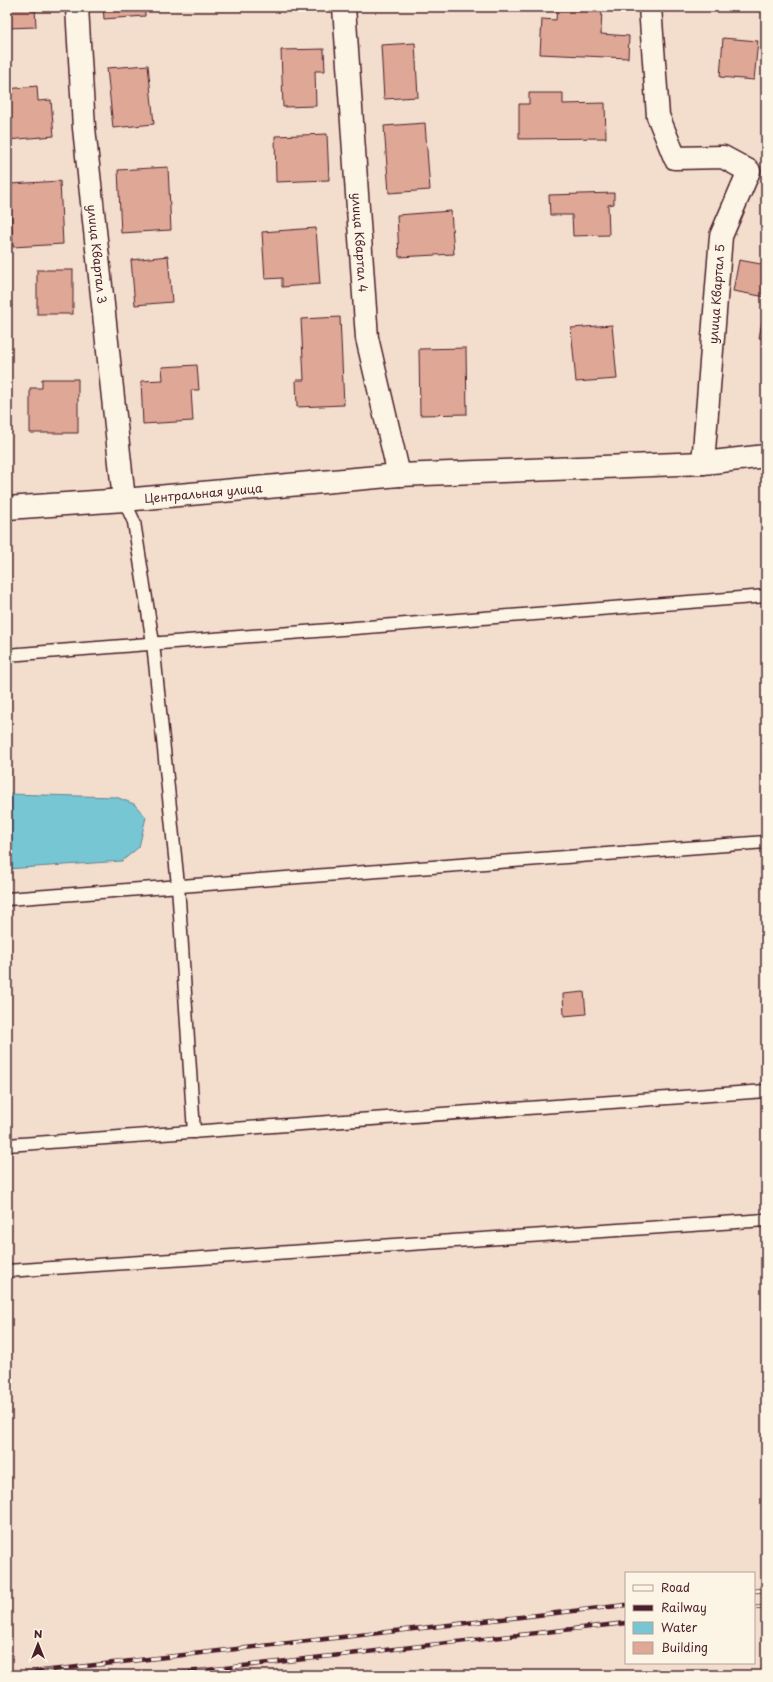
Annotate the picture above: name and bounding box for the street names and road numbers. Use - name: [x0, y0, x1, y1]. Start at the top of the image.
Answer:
- street label: улица Квартал 4: [348, 192, 373, 293]
- street label: улица Квартал 3: [83, 203, 112, 305]
- street label: улица Квартал 5: [704, 244, 728, 344]
- street label: Центральная улица: [144, 478, 264, 507]

